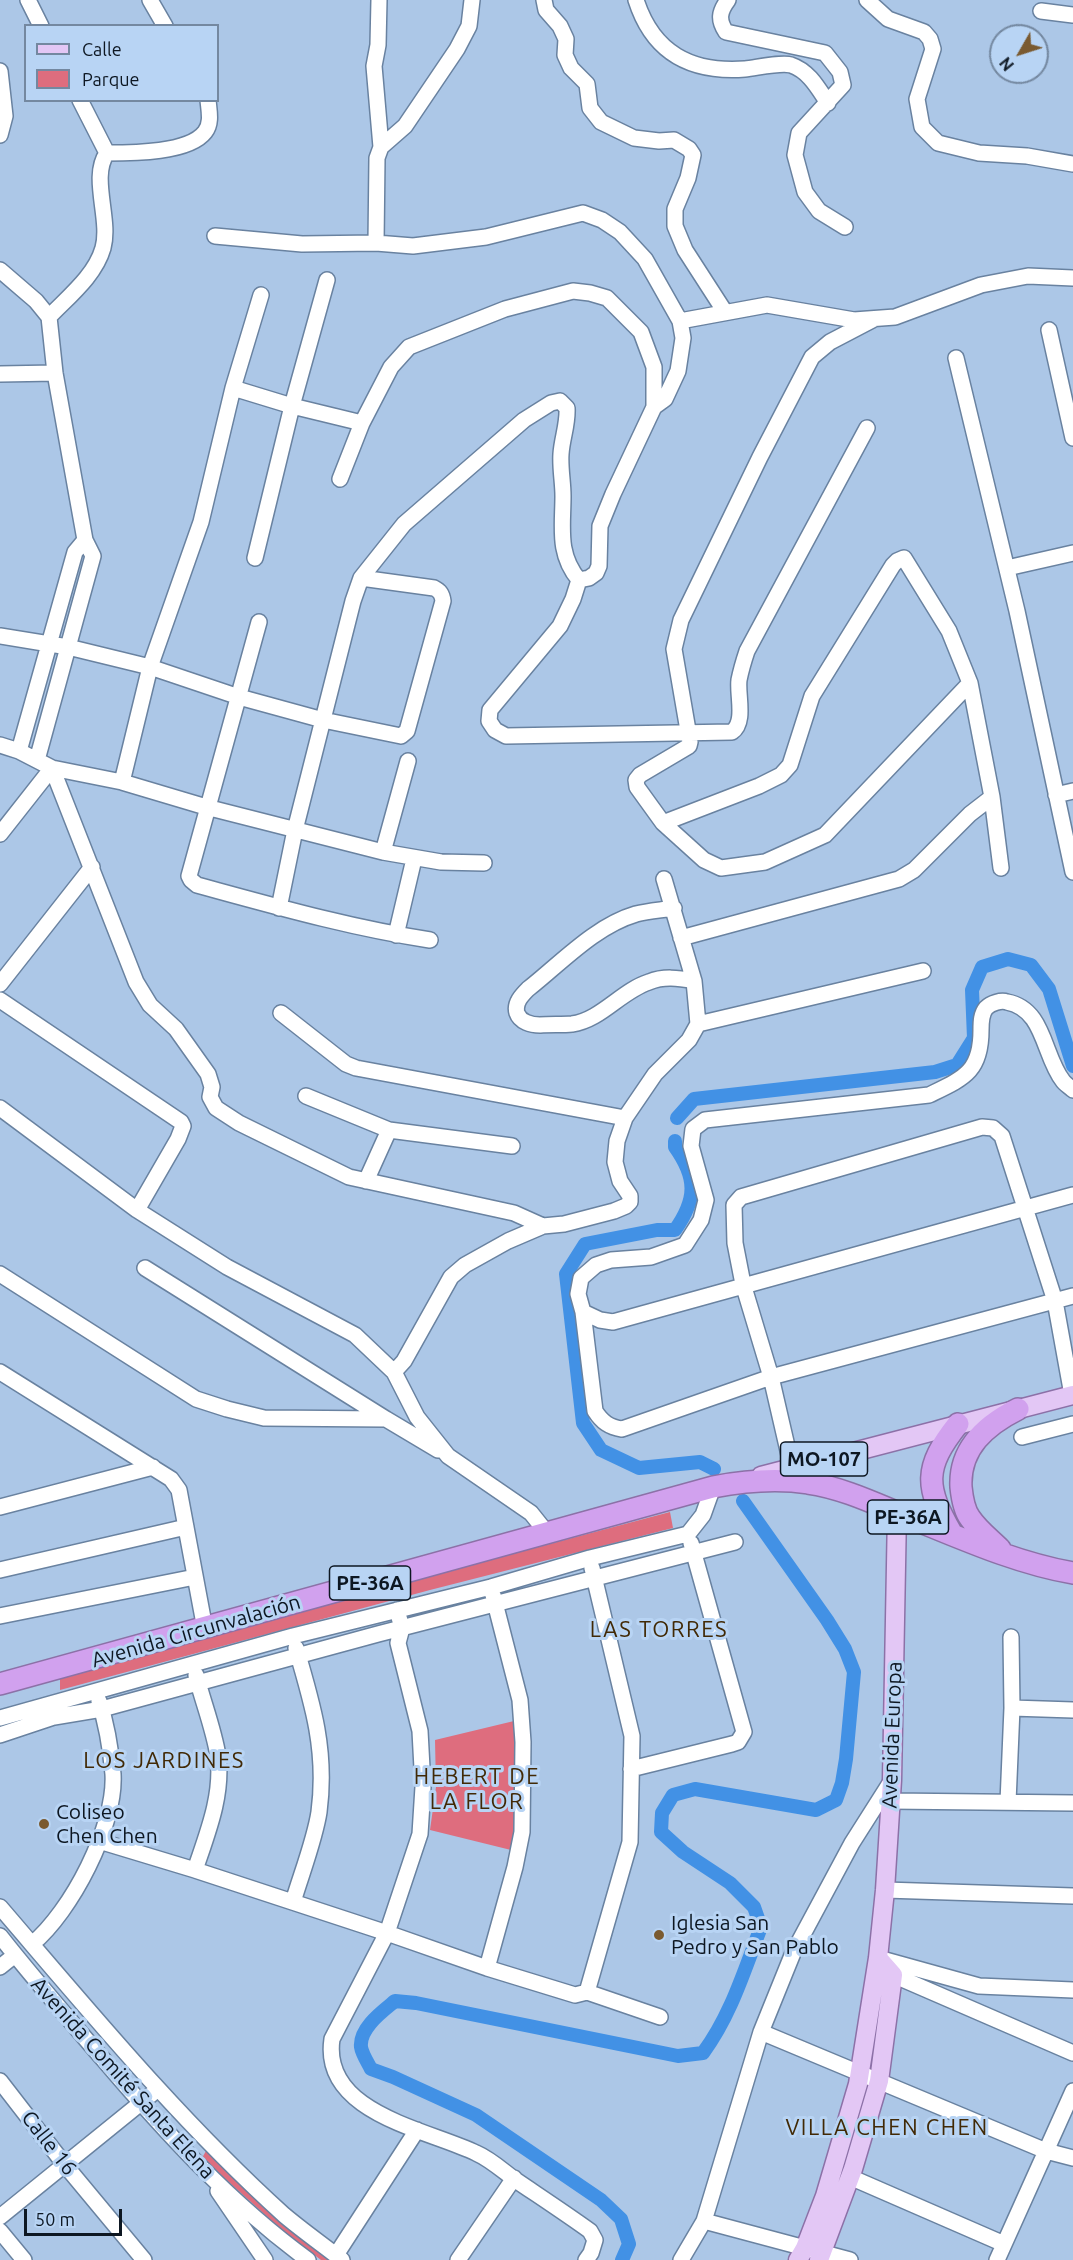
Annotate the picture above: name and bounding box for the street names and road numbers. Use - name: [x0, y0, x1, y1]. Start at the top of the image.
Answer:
- road number: MO-107: [780, 1442, 868, 1476]
- road number: PE-36A: [868, 1500, 948, 1534]
- road number: PE-36A: [330, 1566, 410, 1600]
- street label: Avenida Circunvalación: [89, 1589, 303, 1673]
- street label: Avenida Europa: [877, 1661, 907, 1809]
- street label: Avenida Comité Santa Elena: [26, 1972, 220, 2184]
- street label: Calle 16: [16, 2106, 82, 2180]

